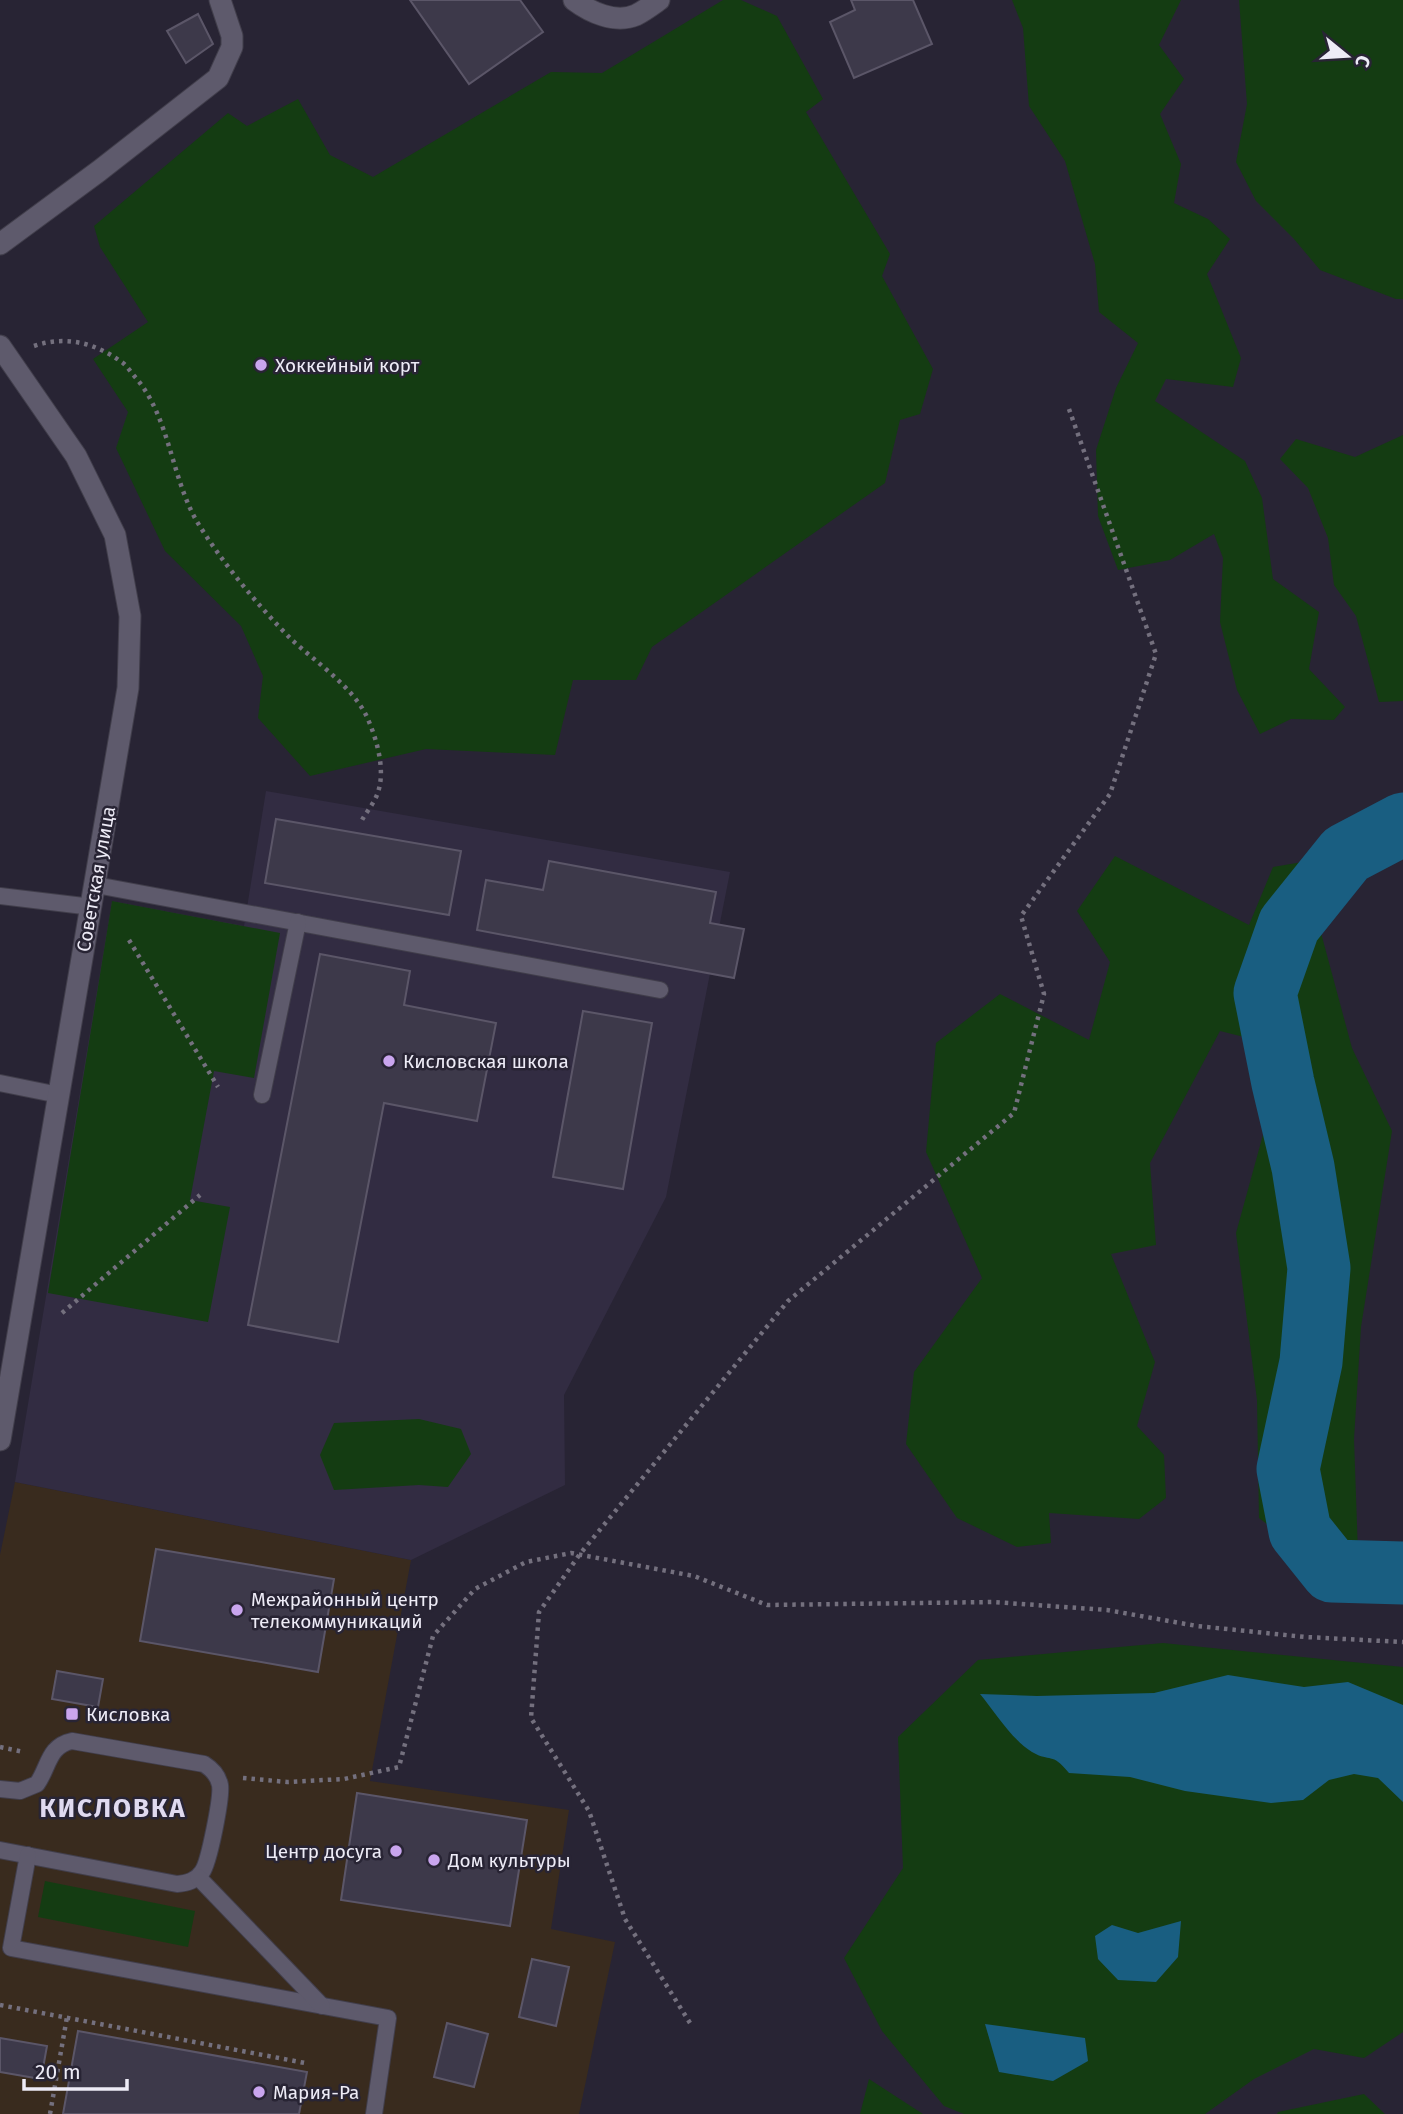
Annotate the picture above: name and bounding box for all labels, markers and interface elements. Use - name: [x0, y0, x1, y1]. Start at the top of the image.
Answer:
- north arrow: [1312, 21, 1382, 91]
- text: С: [1350, 52, 1375, 70]
- place label: Хоккейный корт: [275, 354, 420, 377]
- marker: Хоккейный корт: [253, 357, 269, 373]
- street label: Советская улица: [72, 804, 120, 954]
- place label: Кисловская школа: [403, 1050, 569, 1073]
- marker: Кисловская школа: [381, 1053, 397, 1069]
- place label: Межрайонный центр телекоммуникаций: [251, 1588, 439, 1633]
- marker: Межрайонный центр телекоммуникаций: [229, 1602, 245, 1618]
- place label: Кисловка: [86, 1703, 170, 1726]
- marker: Кисловка: [64, 1706, 80, 1722]
- district label: КИСЛОВКА: [40, 1793, 186, 1824]
- place label: Центр досуга: [265, 1840, 382, 1863]
- marker: Центр досуга: [388, 1843, 404, 1859]
- place label: Дом культуры: [447, 1849, 571, 1872]
- marker: Дом культуры: [426, 1852, 442, 1868]
- scale bar: [24, 2048, 128, 2092]
- text: 20 m: [35, 2059, 81, 2085]
- place label: Мария-Ра: [273, 2081, 359, 2104]
- marker: Мария-Ра: [251, 2084, 267, 2100]

